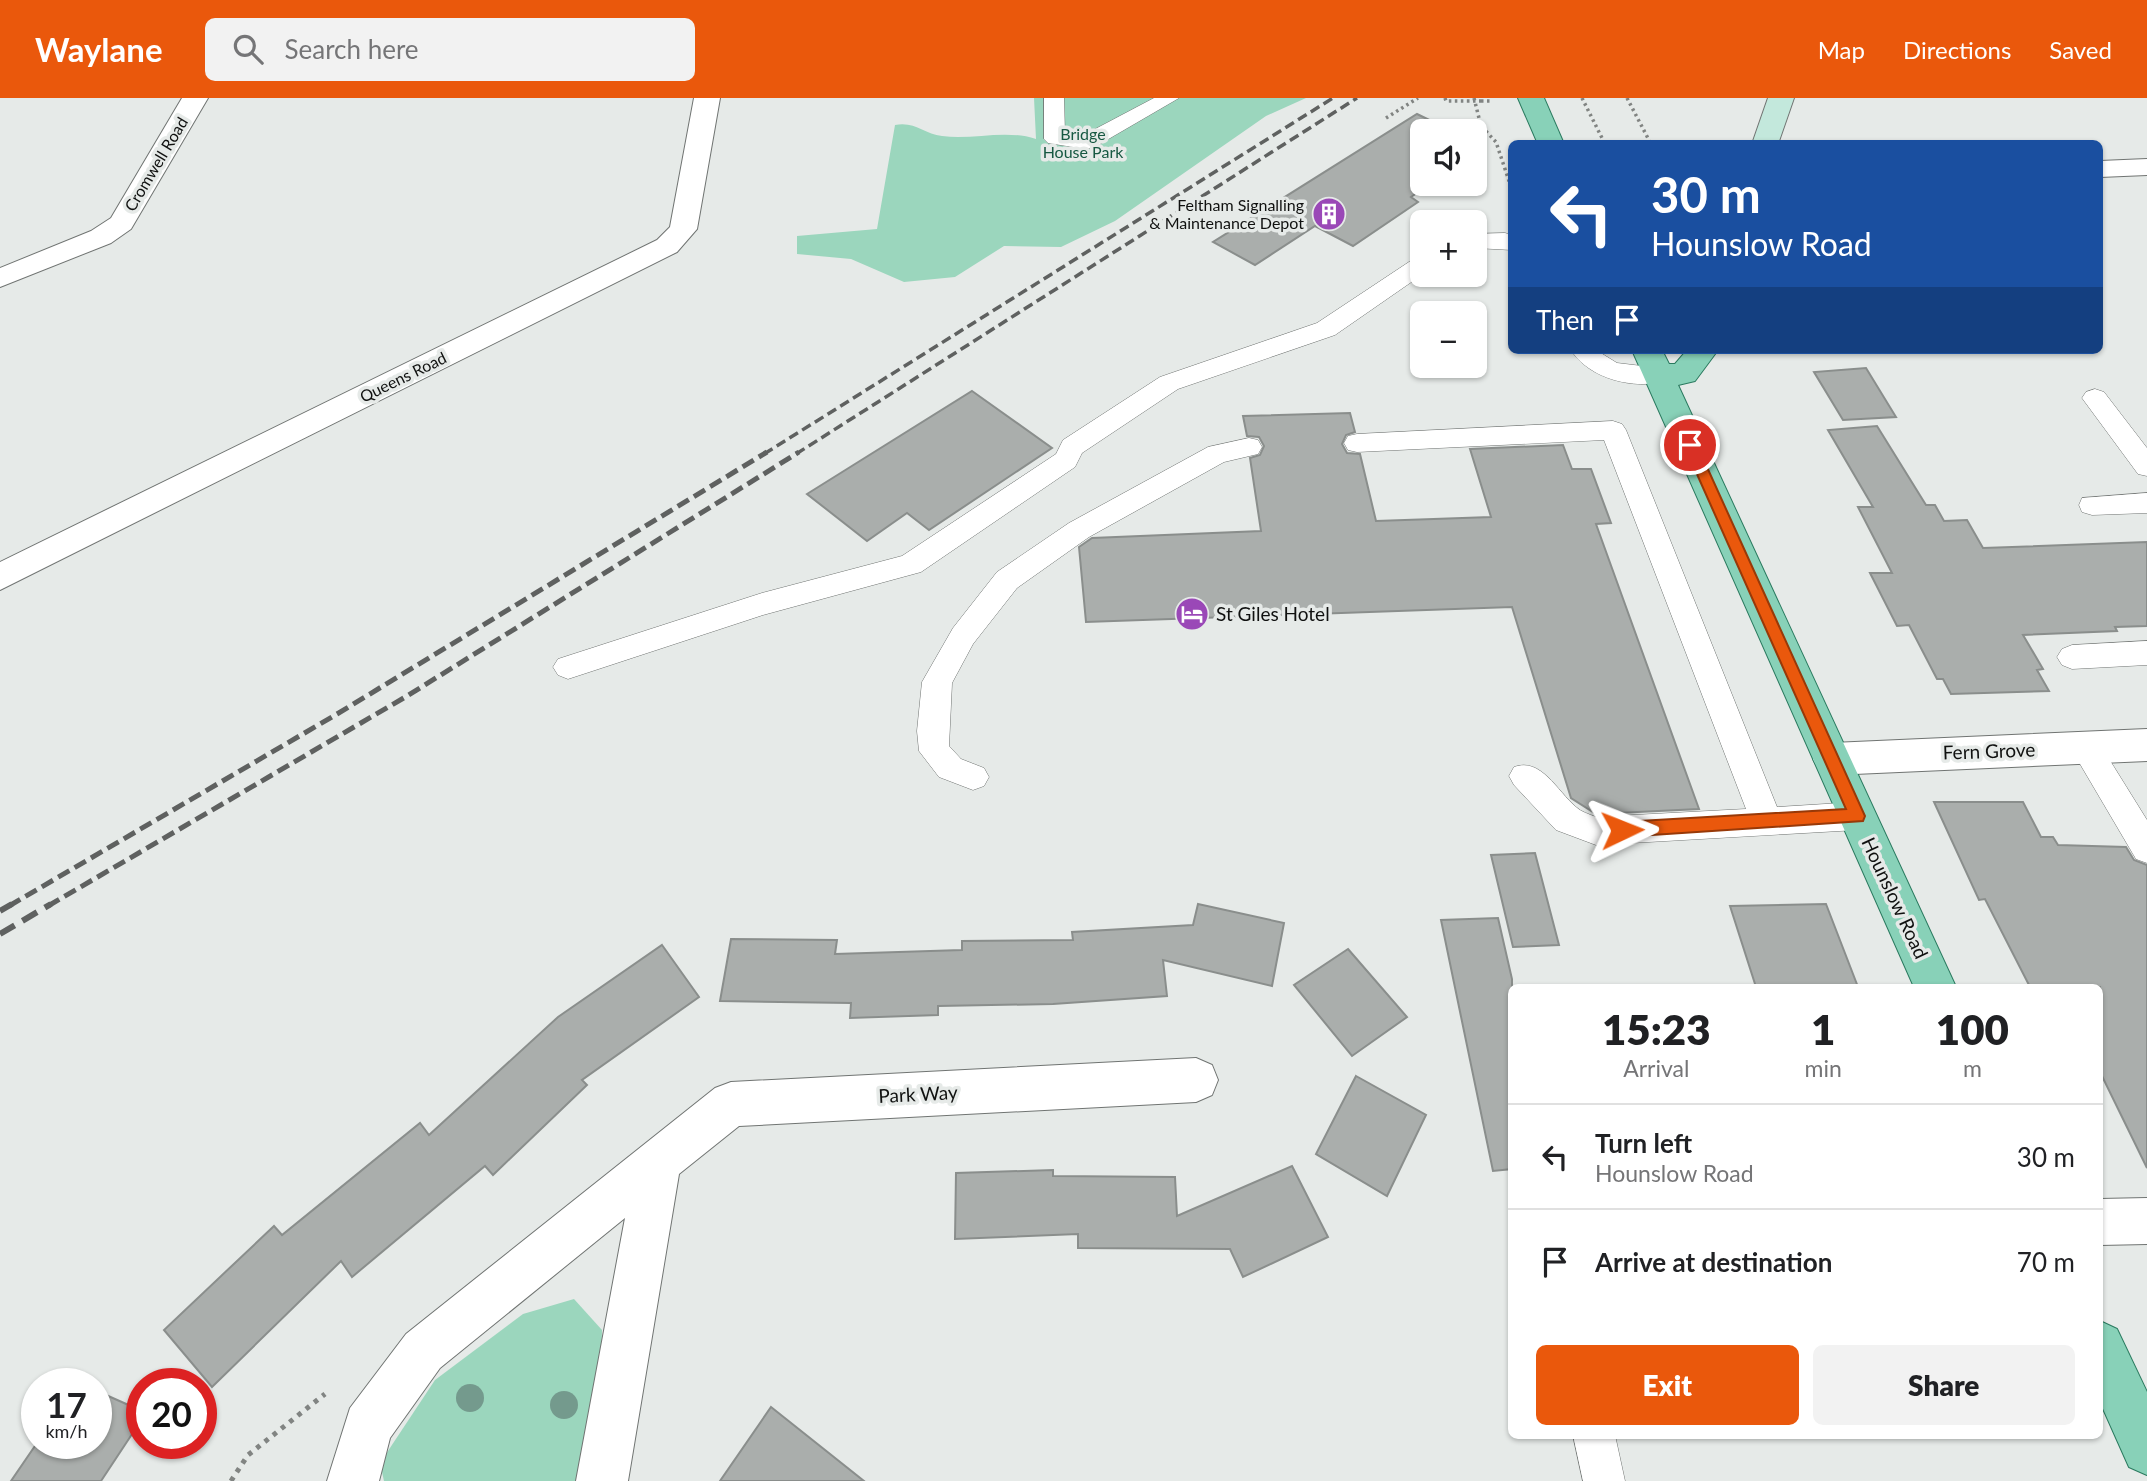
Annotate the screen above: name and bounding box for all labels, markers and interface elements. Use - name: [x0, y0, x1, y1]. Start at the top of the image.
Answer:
- search box: [205, 18, 695, 81]
- text: Waylane: [35, 29, 163, 69]
- icon: search: [229, 30, 267, 68]
- text: Search here: [285, 33, 419, 65]
- text: Map: [1818, 35, 1865, 64]
- text: Directions: [1903, 35, 2011, 64]
- text: Saved: [2049, 35, 2112, 64]
- street label: Cromwell Road: [120, 113, 191, 214]
- map controls: [1410, 119, 1487, 378]
- button: sound: [1410, 119, 1487, 196]
- park label: Bridge House Park: [1043, 124, 1124, 161]
- text: 30 m: [1651, 165, 1761, 223]
- icon: left: [1536, 168, 1627, 259]
- place label: Feltham Signalling & Maintenance Depot: [1149, 195, 1304, 232]
- building icon: Feltham Signalling & Maintenance Depot: [1310, 195, 1348, 233]
- button: +: [1410, 210, 1487, 287]
- text: Hounslow Road: [1651, 224, 1872, 263]
- button: −: [1410, 301, 1487, 378]
- icon: arrive: [1608, 301, 1646, 339]
- text: Then: [1536, 304, 1594, 336]
- street label: Queens Road: [356, 347, 449, 406]
- pin: [1660, 415, 1720, 475]
- icon: arrive: [1671, 426, 1709, 464]
- hotel icon: St Giles Hotel: [1173, 595, 1211, 633]
- place label: St Giles Hotel: [1216, 602, 1330, 625]
- street label: Fern Grove: [1942, 737, 2036, 764]
- position arrow: [1585, 793, 1659, 867]
- street label: Hounslow Road: [1857, 834, 1934, 962]
- text: 15:23: [1602, 1004, 1711, 1054]
- text: 1: [1811, 1004, 1835, 1054]
- text: 100: [1936, 1004, 2009, 1054]
- text: Arrival: [1623, 1054, 1689, 1082]
- text: min: [1805, 1054, 1842, 1082]
- text: m: [1963, 1054, 1982, 1082]
- street label: Park Way: [878, 1080, 958, 1107]
- text: Turn left: [1595, 1127, 1692, 1159]
- icon: left: [1536, 1138, 1574, 1176]
- text: 30 m: [2017, 1141, 2075, 1173]
- text: Hounslow Road: [1595, 1159, 1754, 1187]
- icon: arrive: [1536, 1243, 1574, 1281]
- text: Arrive at destination: [1595, 1246, 1832, 1278]
- text: 70 m: [2017, 1246, 2075, 1278]
- button: Exit: [1536, 1345, 1799, 1425]
- button: Share: [1813, 1345, 2075, 1425]
- speed limit sign: 20: [126, 1368, 217, 1459]
- text: 17: [46, 1383, 87, 1425]
- text: km/h: [45, 1420, 88, 1442]

